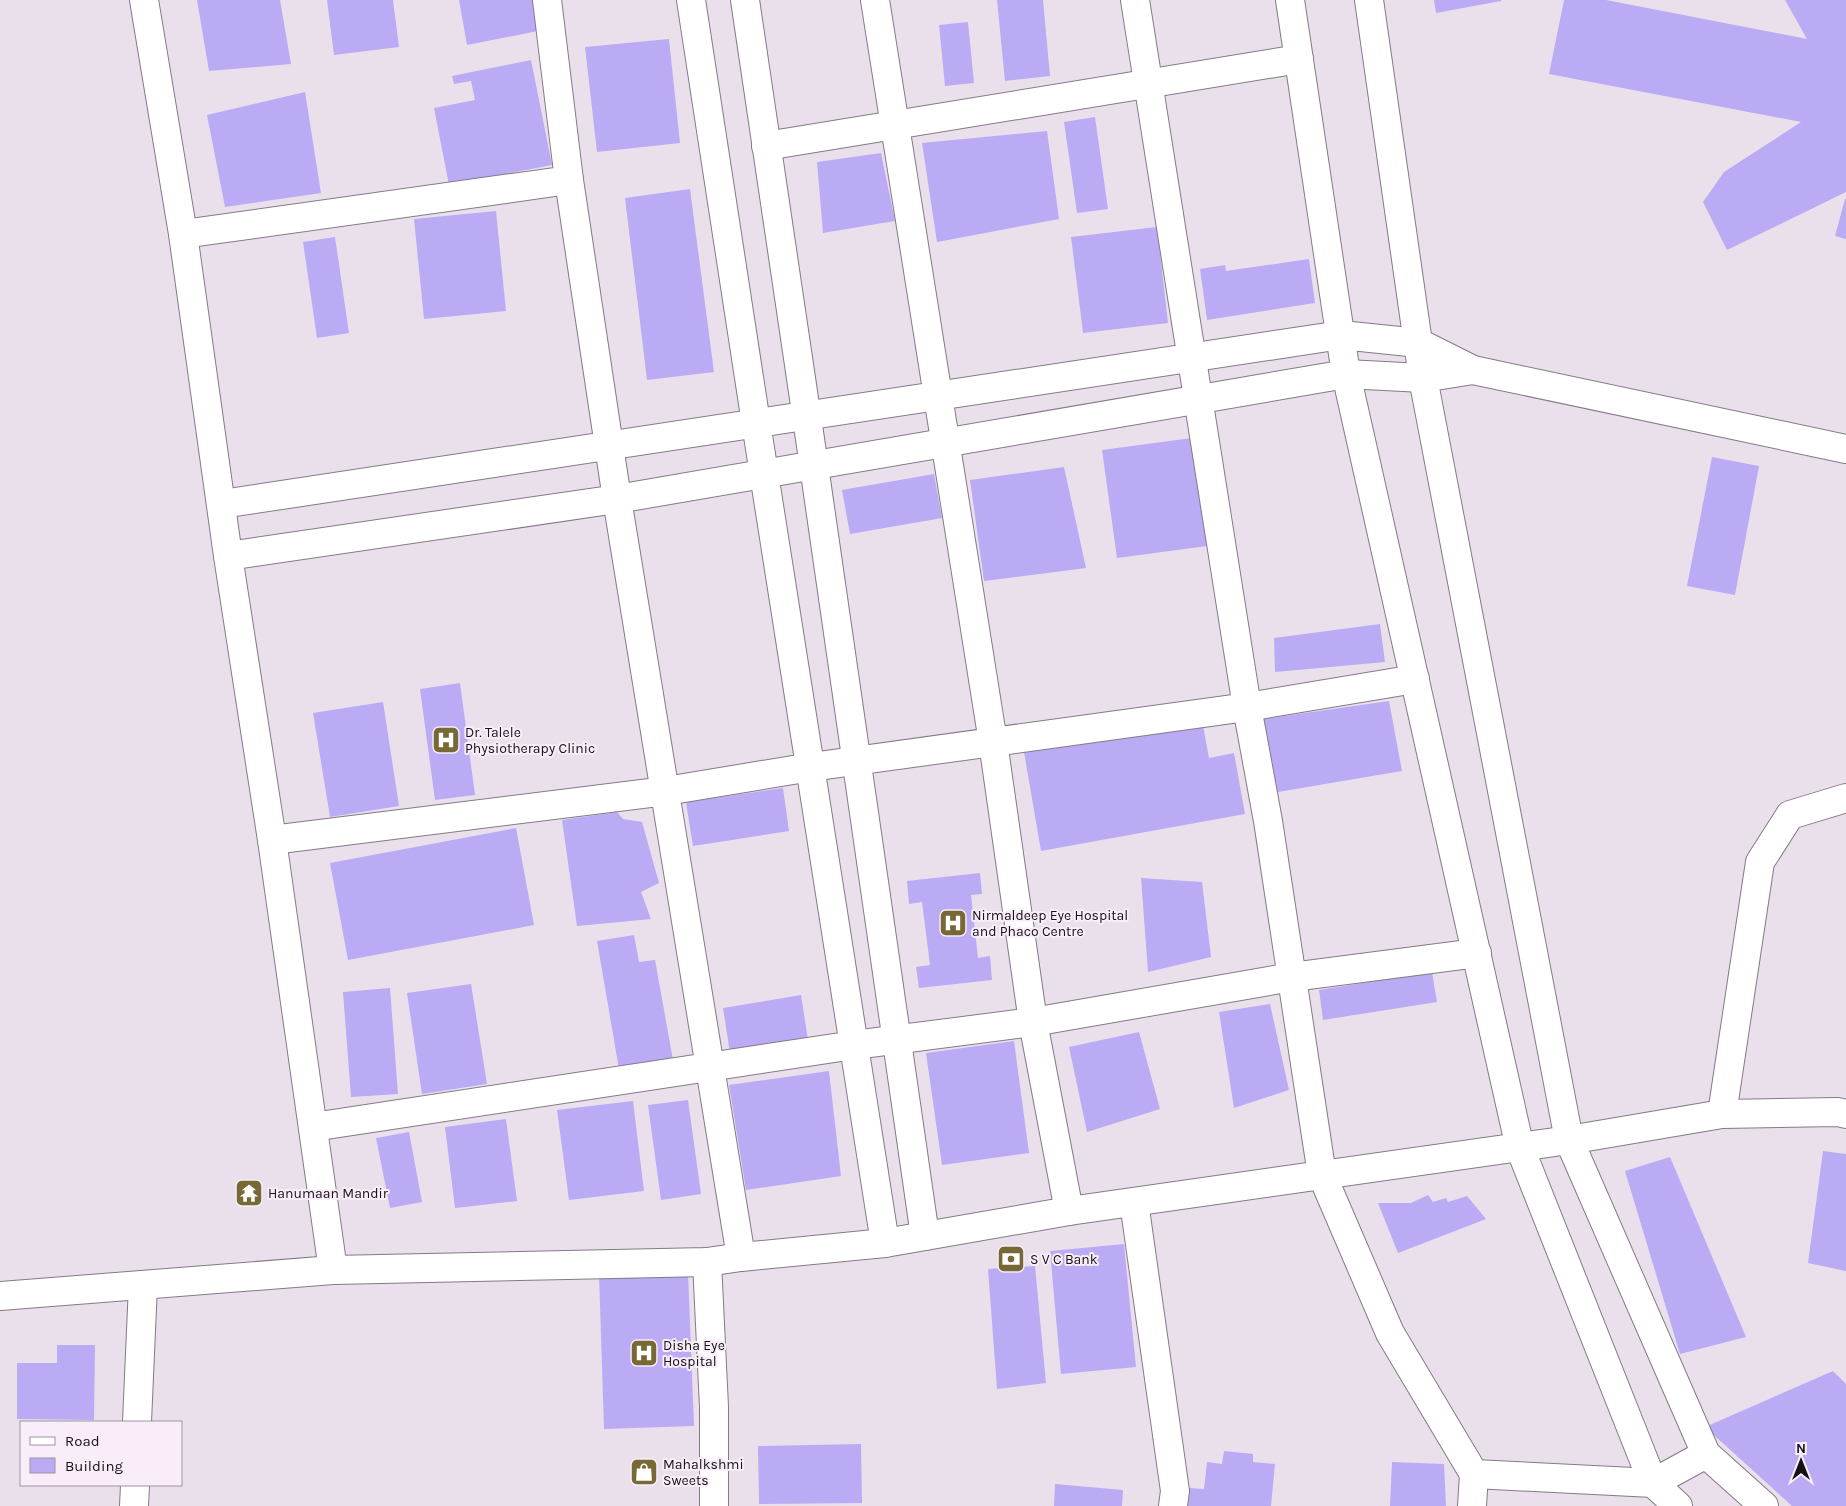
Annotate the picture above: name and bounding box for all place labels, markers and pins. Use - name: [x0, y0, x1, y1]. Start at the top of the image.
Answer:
- place label: Dr. Talele Physiotherapy Clinic: [465, 724, 595, 757]
- hospital icon: Dr. Talele Physiotherapy Clinic: [431, 725, 461, 755]
- place label: Nirmaldeep Eye Hospital and Phaco Centre: [972, 907, 1128, 940]
- hospital icon: Nirmaldeep Eye Hospital and Phaco Centre: [938, 908, 968, 938]
- temple icon: Hanumaan Mandir: [234, 1178, 264, 1208]
- place label: Hanumaan Mandir: [268, 1185, 389, 1202]
- bank icon: S V C Bank: [996, 1244, 1026, 1274]
- place label: S V C Bank: [1030, 1251, 1098, 1268]
- place label: Disha Eye Hospital: [663, 1337, 725, 1370]
- hospital icon: Disha Eye Hospital: [629, 1338, 659, 1368]
- place label: Mahalkshmi Sweets: [663, 1456, 744, 1489]
- shop icon: Mahalkshmi Sweets: [629, 1457, 659, 1487]

